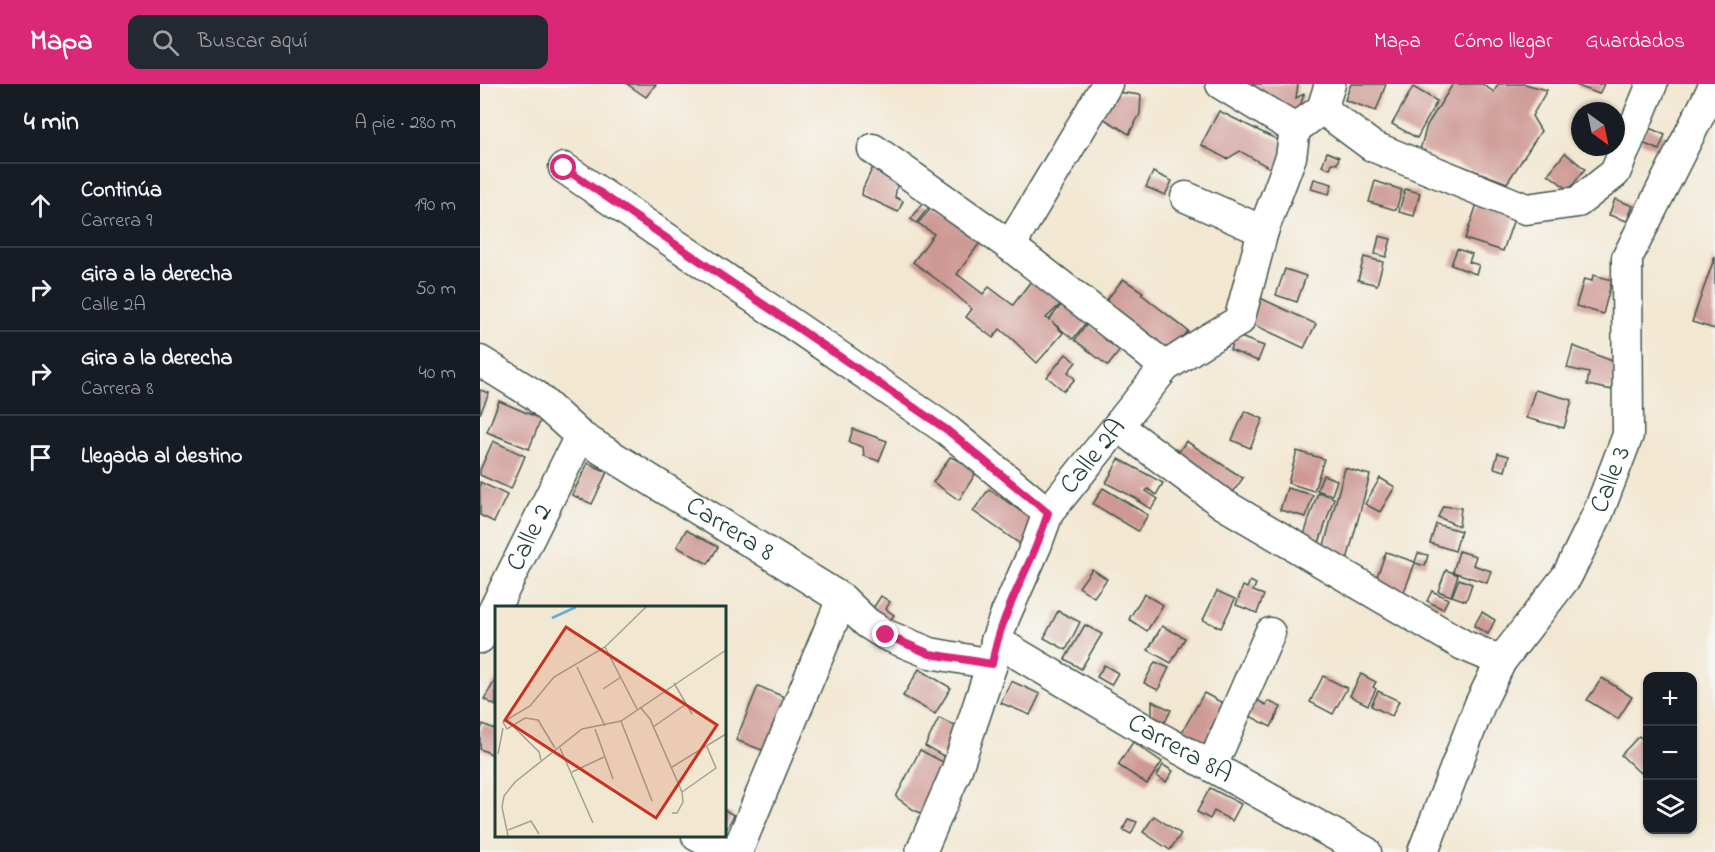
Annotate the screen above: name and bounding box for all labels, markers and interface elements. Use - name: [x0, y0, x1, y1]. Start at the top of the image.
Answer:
- search box: [128, 15, 548, 69]
- text: Mapa: [30, 22, 92, 63]
- icon: search: [149, 26, 182, 59]
- text: Buscar aquí: [197, 26, 307, 58]
- text: Mapa: [1374, 27, 1421, 57]
- text: Cómo llegar: [1454, 27, 1552, 57]
- text: Guardados: [1585, 27, 1685, 57]
- north arrow: [1571, 102, 1625, 156]
- text: 4 min: [24, 104, 79, 142]
- text: A pie · 280 m: [354, 109, 456, 138]
- route start: [550, 154, 576, 180]
- text: Continúa: [81, 175, 162, 207]
- icon: ahead: [24, 189, 57, 222]
- text: 190 m: [414, 191, 456, 220]
- text: Carrera 9: [81, 207, 152, 236]
- text: Gira a la derecha: [81, 259, 232, 291]
- icon: right: [24, 273, 57, 306]
- text: 50 m: [415, 275, 456, 304]
- text: Calle 2A: [81, 291, 146, 320]
- text: Gira a la derecha: [81, 343, 232, 375]
- icon: right: [24, 357, 57, 390]
- text: 40 m: [419, 359, 456, 388]
- text: Carrera 8: [81, 375, 154, 404]
- street label: Calle 2A: [1051, 410, 1136, 503]
- icon: arrive: [24, 441, 57, 474]
- text: Llegada al destino: [81, 441, 242, 473]
- street label: Calle 3: [1580, 441, 1641, 519]
- street label: Carrera 8: [678, 487, 782, 572]
- street label: Calle 2: [497, 497, 563, 578]
- inset map: [495, 606, 726, 837]
- route end: [872, 621, 898, 647]
- map controls: [1643, 672, 1697, 834]
- button: +: [1643, 672, 1697, 726]
- street label: Carrera 8A: [1120, 704, 1239, 794]
- button: −: [1643, 726, 1697, 780]
- button: layers: [1643, 780, 1697, 834]

